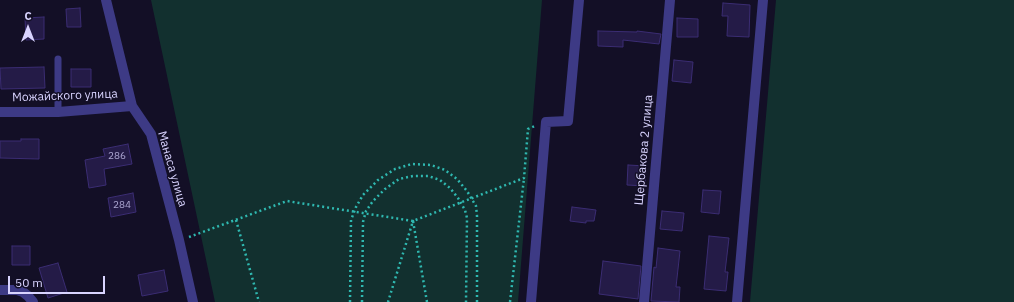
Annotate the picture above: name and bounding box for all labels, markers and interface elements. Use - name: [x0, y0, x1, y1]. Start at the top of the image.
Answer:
- north arrow: [8, 8, 48, 48]
- text: С: [24, 9, 32, 23]
- street label: Можайского улица: [12, 87, 118, 105]
- street label: Щербакова 2 улица: [632, 94, 656, 206]
- street label: Манаса улица: [154, 129, 190, 209]
- house number: 286: [108, 150, 126, 162]
- house number: 284: [113, 199, 131, 211]
- scale bar: [10, 268, 107, 294]
- text: 50 m: [15, 275, 43, 290]

